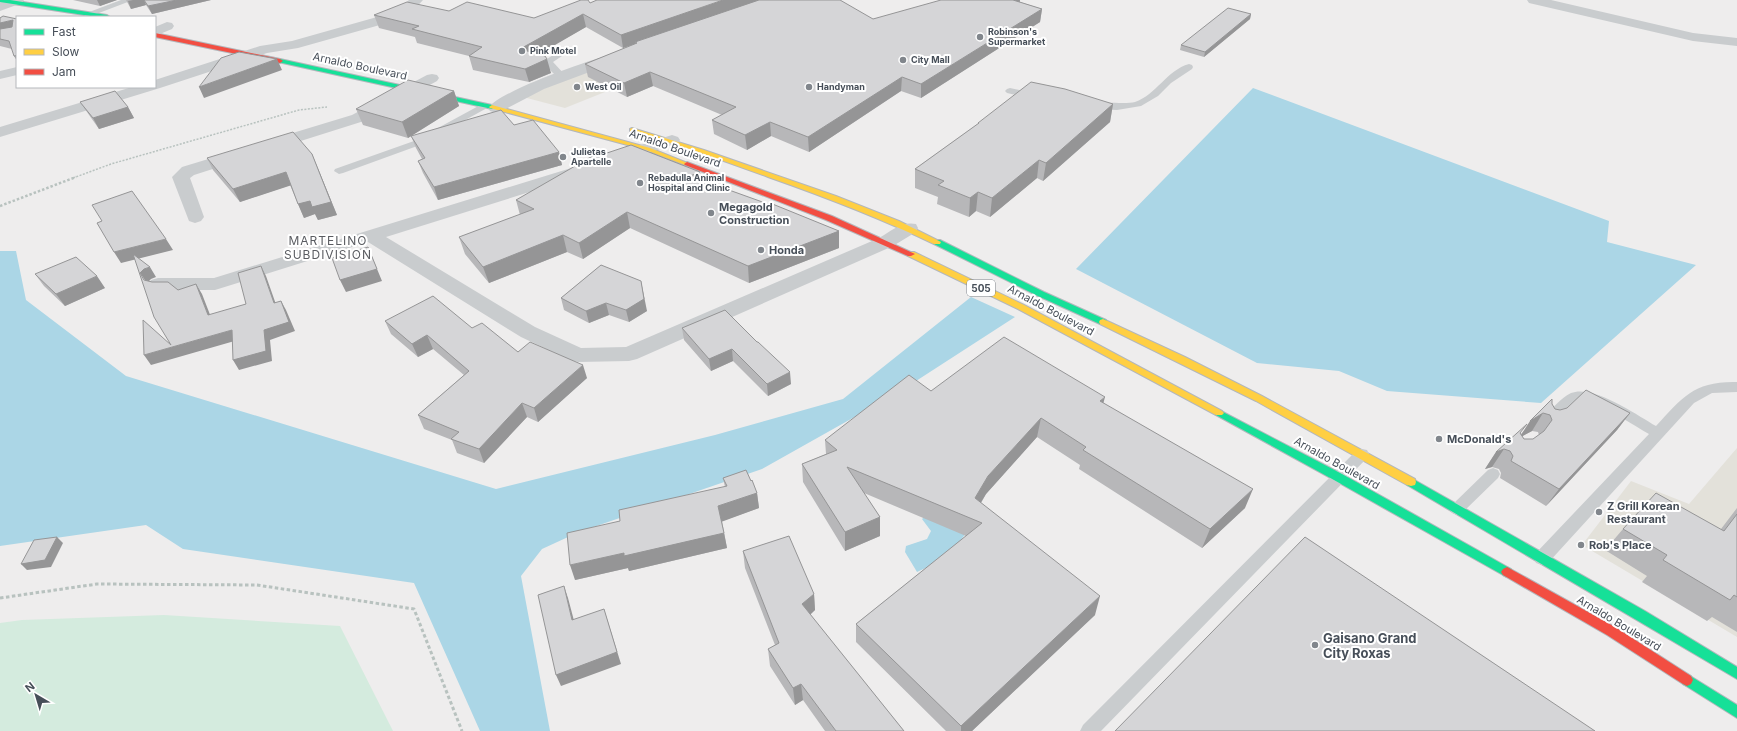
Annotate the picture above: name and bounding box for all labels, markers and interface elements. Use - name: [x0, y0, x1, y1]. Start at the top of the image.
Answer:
- legend: [16, 16, 156, 88]
- text: Fast: [52, 24, 76, 39]
- place label: Robinson's Supermarket: [988, 26, 1046, 47]
- marker: Robinson's Supermarket: [975, 32, 985, 42]
- text: Slow: [52, 44, 80, 59]
- place label: Pink Motel: [530, 45, 576, 56]
- marker: Pink Motel: [517, 46, 527, 56]
- street label: Arnaldo Boulevard: [312, 49, 408, 83]
- place label: City Mall: [911, 54, 950, 65]
- marker: City Mall: [898, 55, 908, 65]
- text: Jam: [52, 64, 76, 79]
- place label: West Oil: [585, 81, 622, 92]
- place label: Handyman: [817, 81, 865, 92]
- marker: West Oil: [572, 82, 582, 92]
- marker: Handyman: [804, 82, 814, 92]
- street label: Arnaldo Boulevard: [627, 126, 723, 170]
- place label: Julietas Apartelle: [571, 146, 612, 167]
- marker: Julietas Apartelle: [558, 152, 568, 162]
- place label: Rebadulla Animal Hospital and Clinic: [648, 172, 730, 193]
- marker: Rebadulla Animal Hospital and Clinic: [635, 178, 645, 188]
- place label: Megagold Construction: [719, 200, 789, 227]
- marker: Megagold Construction: [706, 208, 716, 218]
- district label: MARTELINO SUBDIVISION: [284, 233, 372, 262]
- place label: Honda: [769, 243, 804, 257]
- marker: Honda: [756, 245, 766, 255]
- road number: 505: [967, 280, 995, 296]
- street label: Arnaldo Boulevard: [1005, 281, 1097, 339]
- place label: McDonald's: [1447, 432, 1511, 446]
- street label: Arnaldo Boulevard: [1292, 434, 1382, 492]
- marker: McDonald's: [1434, 434, 1444, 444]
- place label: Z Grill Korean Restaurant: [1607, 499, 1680, 526]
- marker: Z Grill Korean Restaurant: [1594, 507, 1604, 517]
- place label: Rob's Place: [1589, 538, 1652, 552]
- marker: Rob's Place: [1576, 540, 1586, 550]
- street label: Arnaldo Boulevard: [1574, 592, 1664, 654]
- place label: Gaisano Grand City Roxas: [1323, 630, 1417, 661]
- marker: Gaisano Grand City Roxas: [1310, 640, 1320, 650]
- north arrow: [16, 675, 56, 715]
- text: N: [22, 679, 37, 695]

